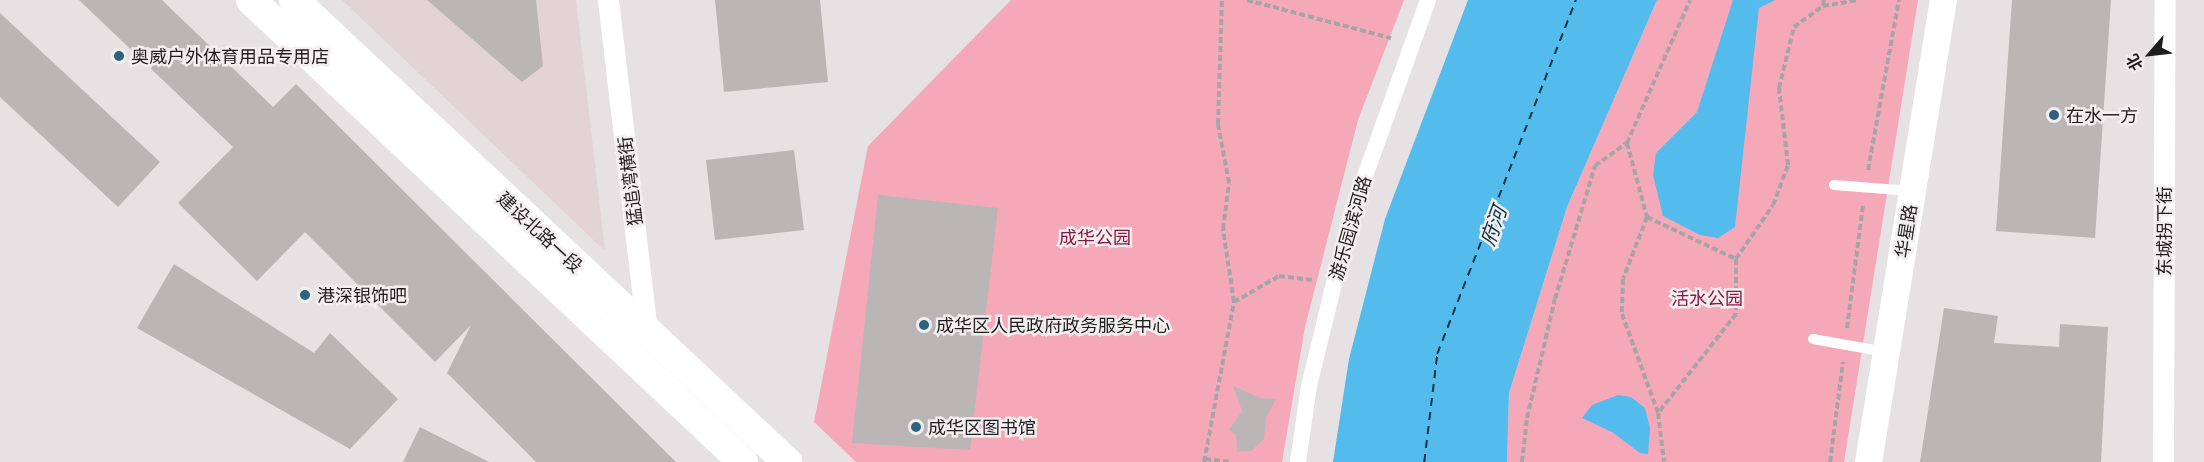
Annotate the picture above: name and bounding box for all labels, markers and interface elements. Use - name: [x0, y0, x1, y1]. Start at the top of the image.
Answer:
- north arrow: [2120, 24, 2180, 84]
- place label: 奥威户外体育用品专用店: [131, 45, 329, 67]
- marker: 奥威户外体育用品专用店: [112, 49, 126, 63]
- text: 北: [2122, 51, 2146, 74]
- place label: 在水一方: [2066, 104, 2138, 126]
- marker: 在水一方: [2047, 108, 2061, 122]
- street label: 猛追湾横街: [614, 135, 646, 227]
- street label: 游乐园滨河路: [1325, 173, 1375, 283]
- street label: 东城拐下街: [2153, 186, 2175, 276]
- street label: 建设北路一段: [493, 187, 587, 277]
- water label: 府河: [1475, 203, 1511, 249]
- street label: 华星路: [1891, 203, 1921, 259]
- park label: 成华公园: [1059, 226, 1131, 248]
- place label: 港深银饰吧: [317, 284, 407, 306]
- park label: 活水公园: [1671, 287, 1743, 309]
- marker: 港深银饰吧: [298, 288, 312, 302]
- place label: 成华区人民政府政务服务中心: [936, 314, 1170, 336]
- marker: 成华区人民政府政务服务中心: [917, 318, 931, 332]
- place label: 成华区图书馆: [928, 416, 1036, 438]
- marker: 成华区图书馆: [909, 420, 923, 434]

